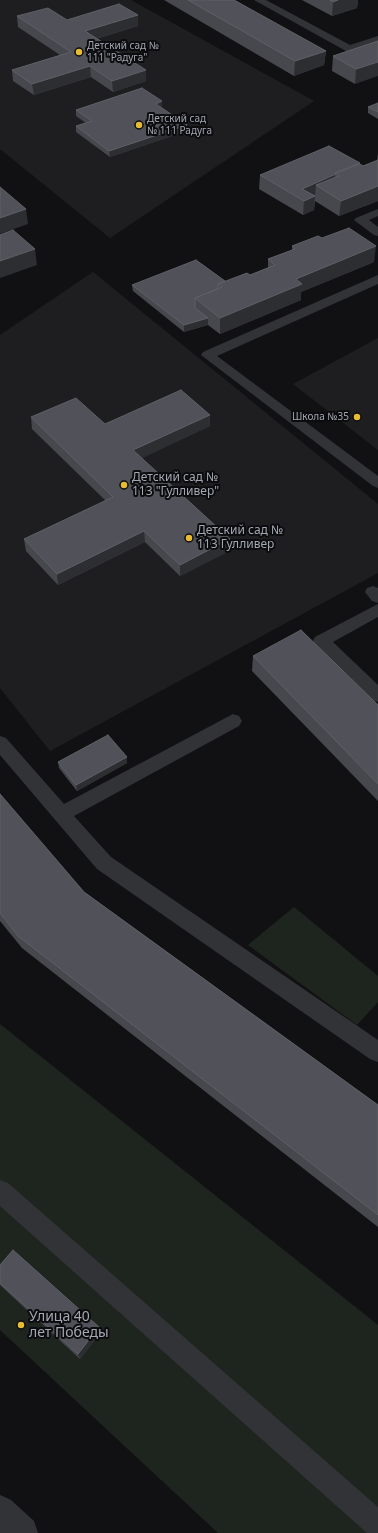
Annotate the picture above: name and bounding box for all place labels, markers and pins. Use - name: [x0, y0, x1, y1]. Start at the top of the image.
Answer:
- place label: Детский сад № 111 "Радуга": [87, 40, 159, 64]
- marker: Детский сад № 111 "Радуга": [74, 47, 84, 57]
- place label: Детский сад № 111 Радуга: [147, 113, 212, 136]
- marker: Детский сад № 111 Радуга: [134, 120, 144, 130]
- place label: Школа №35: [292, 411, 349, 423]
- marker: Школа №35: [352, 412, 362, 422]
- place label: Детский сад № 113 "Гулливер": [132, 471, 219, 499]
- marker: Детский сад № 113 "Гулливер": [119, 480, 129, 490]
- place label: Детский сад № 113 Гулливер: [197, 524, 283, 552]
- marker: Детский сад № 113 Гулливер: [184, 533, 194, 543]
- place label: Улица 40 лет Победы: [29, 1309, 109, 1342]
- marker: Улица 40 лет Победы: [16, 1320, 26, 1330]

